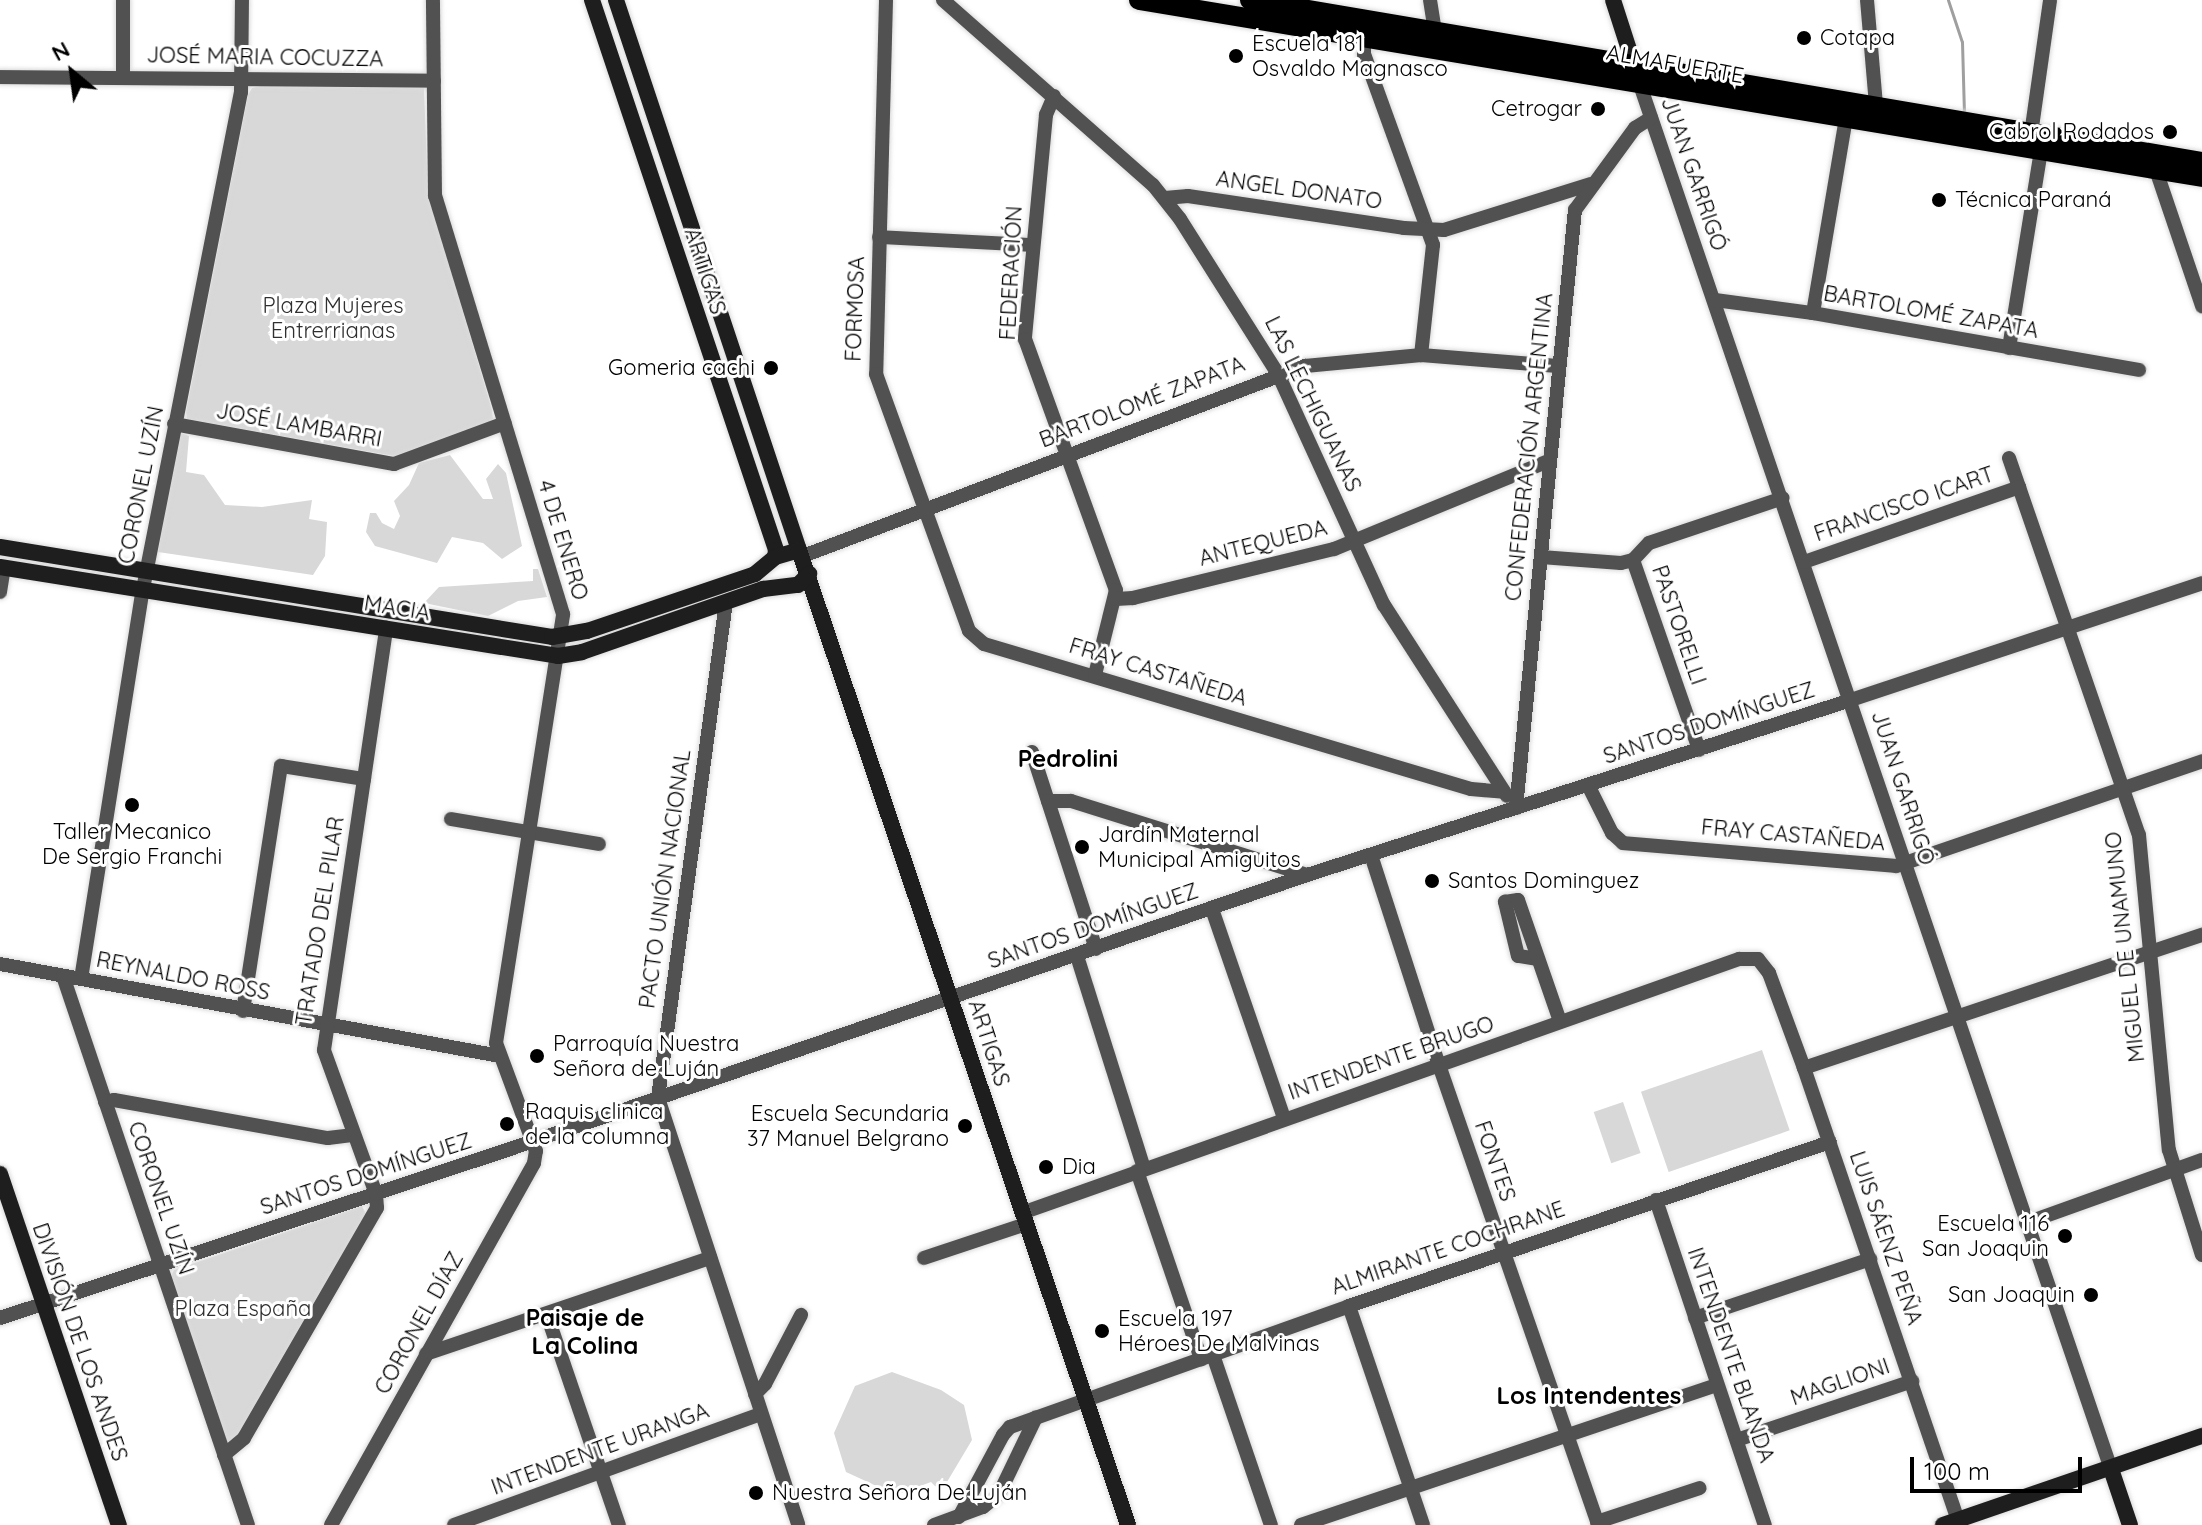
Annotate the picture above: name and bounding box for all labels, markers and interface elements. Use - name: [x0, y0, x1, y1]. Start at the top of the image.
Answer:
- place label: Cotapa: [1820, 25, 1895, 51]
- marker: Cotapa: [1795, 29, 1813, 47]
- place label: Escuela 181 Osvaldo Magnasco: [1252, 30, 1448, 82]
- north arrow: [32, 32, 112, 112]
- text: N: [46, 35, 74, 67]
- street label: ALMAFUERTE: [1604, 39, 1746, 89]
- street label: JOSÉ MARIA COCUZZA: [146, 42, 384, 72]
- marker: Escuela 181 Osvaldo Magnasco: [1227, 47, 1245, 65]
- street label: JUAN GARRIGÓ: [1655, 94, 1733, 254]
- place label: Cetrogar: [1491, 96, 1582, 122]
- marker: Cetrogar: [1589, 100, 1607, 118]
- place label: Cabrol Rodados: [1989, 119, 2154, 145]
- marker: Cabrol Rodados: [2161, 123, 2179, 141]
- street label: ANGEL DONATO: [1214, 165, 1384, 215]
- place label: Técnica Paraná: [1955, 187, 2112, 213]
- marker: Técnica Paraná: [1930, 191, 1948, 209]
- street label: FEDERACIÓN: [994, 205, 1028, 341]
- street label: ARTIGAS: [679, 224, 731, 318]
- street label: FORMOSA: [840, 256, 870, 362]
- street label: BARTOLOMÉ ZAPATA: [1821, 280, 2041, 344]
- park label: Plaza Mujeres Entrerrianas: [262, 292, 404, 344]
- street label: CONFEDERACIÓN ARGENTINA: [1500, 292, 1558, 602]
- street label: LAS LECHIGUANAS: [1259, 312, 1367, 496]
- street label: BARTOLOMÉ ZAPATA: [1036, 351, 1248, 453]
- place label: Gomeria cachi: [608, 355, 755, 381]
- marker: Gomeria cachi: [762, 359, 780, 377]
- street label: JOSÉ LAMBARRI: [214, 397, 384, 453]
- street label: CORONEL UZÍN: [113, 404, 169, 566]
- street label: FRANCISCO ICART: [1810, 461, 1998, 547]
- street label: 4 DE ENERO: [532, 477, 594, 603]
- street label: ANTEQUEDA: [1196, 514, 1330, 572]
- street label: PASTORELLI: [1646, 562, 1712, 688]
- street label: MACIA: [362, 590, 432, 626]
- street label: FRAY CASTAÑEDA: [1066, 632, 1250, 712]
- street label: SANTOS DOMÍNGUEZ: [1600, 676, 1818, 770]
- street label: JUAN GARRIGÓ: [1866, 707, 1940, 869]
- district label: Pedrolini: [1018, 745, 1118, 773]
- street label: PACTO UNIÓN NACIONAL: [634, 748, 696, 1010]
- marker: Taller Mecanico De Sergio Franchi: [123, 796, 141, 814]
- street label: TRATADO DEL PILAR: [290, 814, 350, 1028]
- street label: FRAY CASTAÑEDA: [1700, 814, 1886, 856]
- place label: Taller Mecanico De Sergio Franchi: [42, 818, 222, 870]
- place label: Jardín Maternal Municipal Amiguitos: [1098, 821, 1301, 872]
- street label: MIGUEL DE UNAMUNO: [2100, 830, 2150, 1064]
- marker: Jardín Maternal Municipal Amiguitos: [1073, 838, 1091, 856]
- place label: Santos Dominguez: [1448, 868, 1639, 894]
- marker: Santos Dominguez: [1423, 872, 1441, 890]
- street label: SANTOS DOMÍNGUEZ: [984, 878, 1202, 974]
- street label: REYNALDO ROSS: [94, 946, 272, 1006]
- street label: ARTIGAS: [963, 996, 1015, 1090]
- street label: INTENDENTE BRUGO: [1284, 1010, 1498, 1106]
- place label: Parroquía Nuestra Señora de Luján: [553, 1030, 739, 1082]
- marker: Parroquía Nuestra Señora de Luján: [528, 1047, 546, 1065]
- place label: Raquis clinica de la columna: [525, 1098, 669, 1150]
- place label: Escuela Secundaria 37 Manuel Belgrano: [747, 1100, 949, 1152]
- marker: Raquis clinica de la columna: [496, 1113, 518, 1135]
- marker: Escuela Secundaria 37 Manuel Belgrano: [956, 1117, 974, 1135]
- street label: FONTES: [1469, 1117, 1521, 1205]
- street label: CORONEL UZÍN: [122, 1118, 200, 1278]
- street label: SANTOS DOMÍNGUEZ: [257, 1127, 475, 1221]
- street label: LUIS SÁENZ PEÑA: [1844, 1148, 1928, 1328]
- place label: Dia: [1062, 1154, 1096, 1180]
- marker: Dia: [1037, 1158, 1055, 1176]
- street label: ALMIRANTE COCHRANE: [1328, 1196, 1568, 1300]
- place label: Escuela 116 San Joaquin: [1922, 1210, 2049, 1262]
- street label: DIVISIÓN DE LOS ANDES: [27, 1219, 133, 1465]
- marker: Escuela 116 San Joaquin: [2056, 1227, 2074, 1245]
- street label: INTENDENTE BLANDA: [1682, 1244, 1780, 1466]
- street label: CORONEL DÍAZ: [369, 1247, 469, 1399]
- place label: San Joaquin: [1948, 1282, 2075, 1308]
- marker: San Joaquin: [2082, 1286, 2100, 1304]
- park label: Plaza España: [175, 1296, 311, 1322]
- district label: Paisaje de La Colina: [526, 1304, 644, 1360]
- place label: Escuela 197 Héroes De Malvinas: [1118, 1305, 1319, 1356]
- marker: Escuela 197 Héroes De Malvinas: [1093, 1322, 1111, 1340]
- street label: MAGLIONI: [1787, 1353, 1893, 1411]
- district label: Los Intendentes: [1497, 1382, 1681, 1410]
- street label: INTENDENTE URANGA: [488, 1397, 712, 1501]
- scale bar: [1914, 1441, 2086, 1491]
- text: 100 m: [1924, 1456, 1990, 1486]
- place label: Nuestra Señora De Luján: [772, 1480, 1027, 1506]
- marker: Nuestra Señora De Luján: [747, 1484, 765, 1502]

